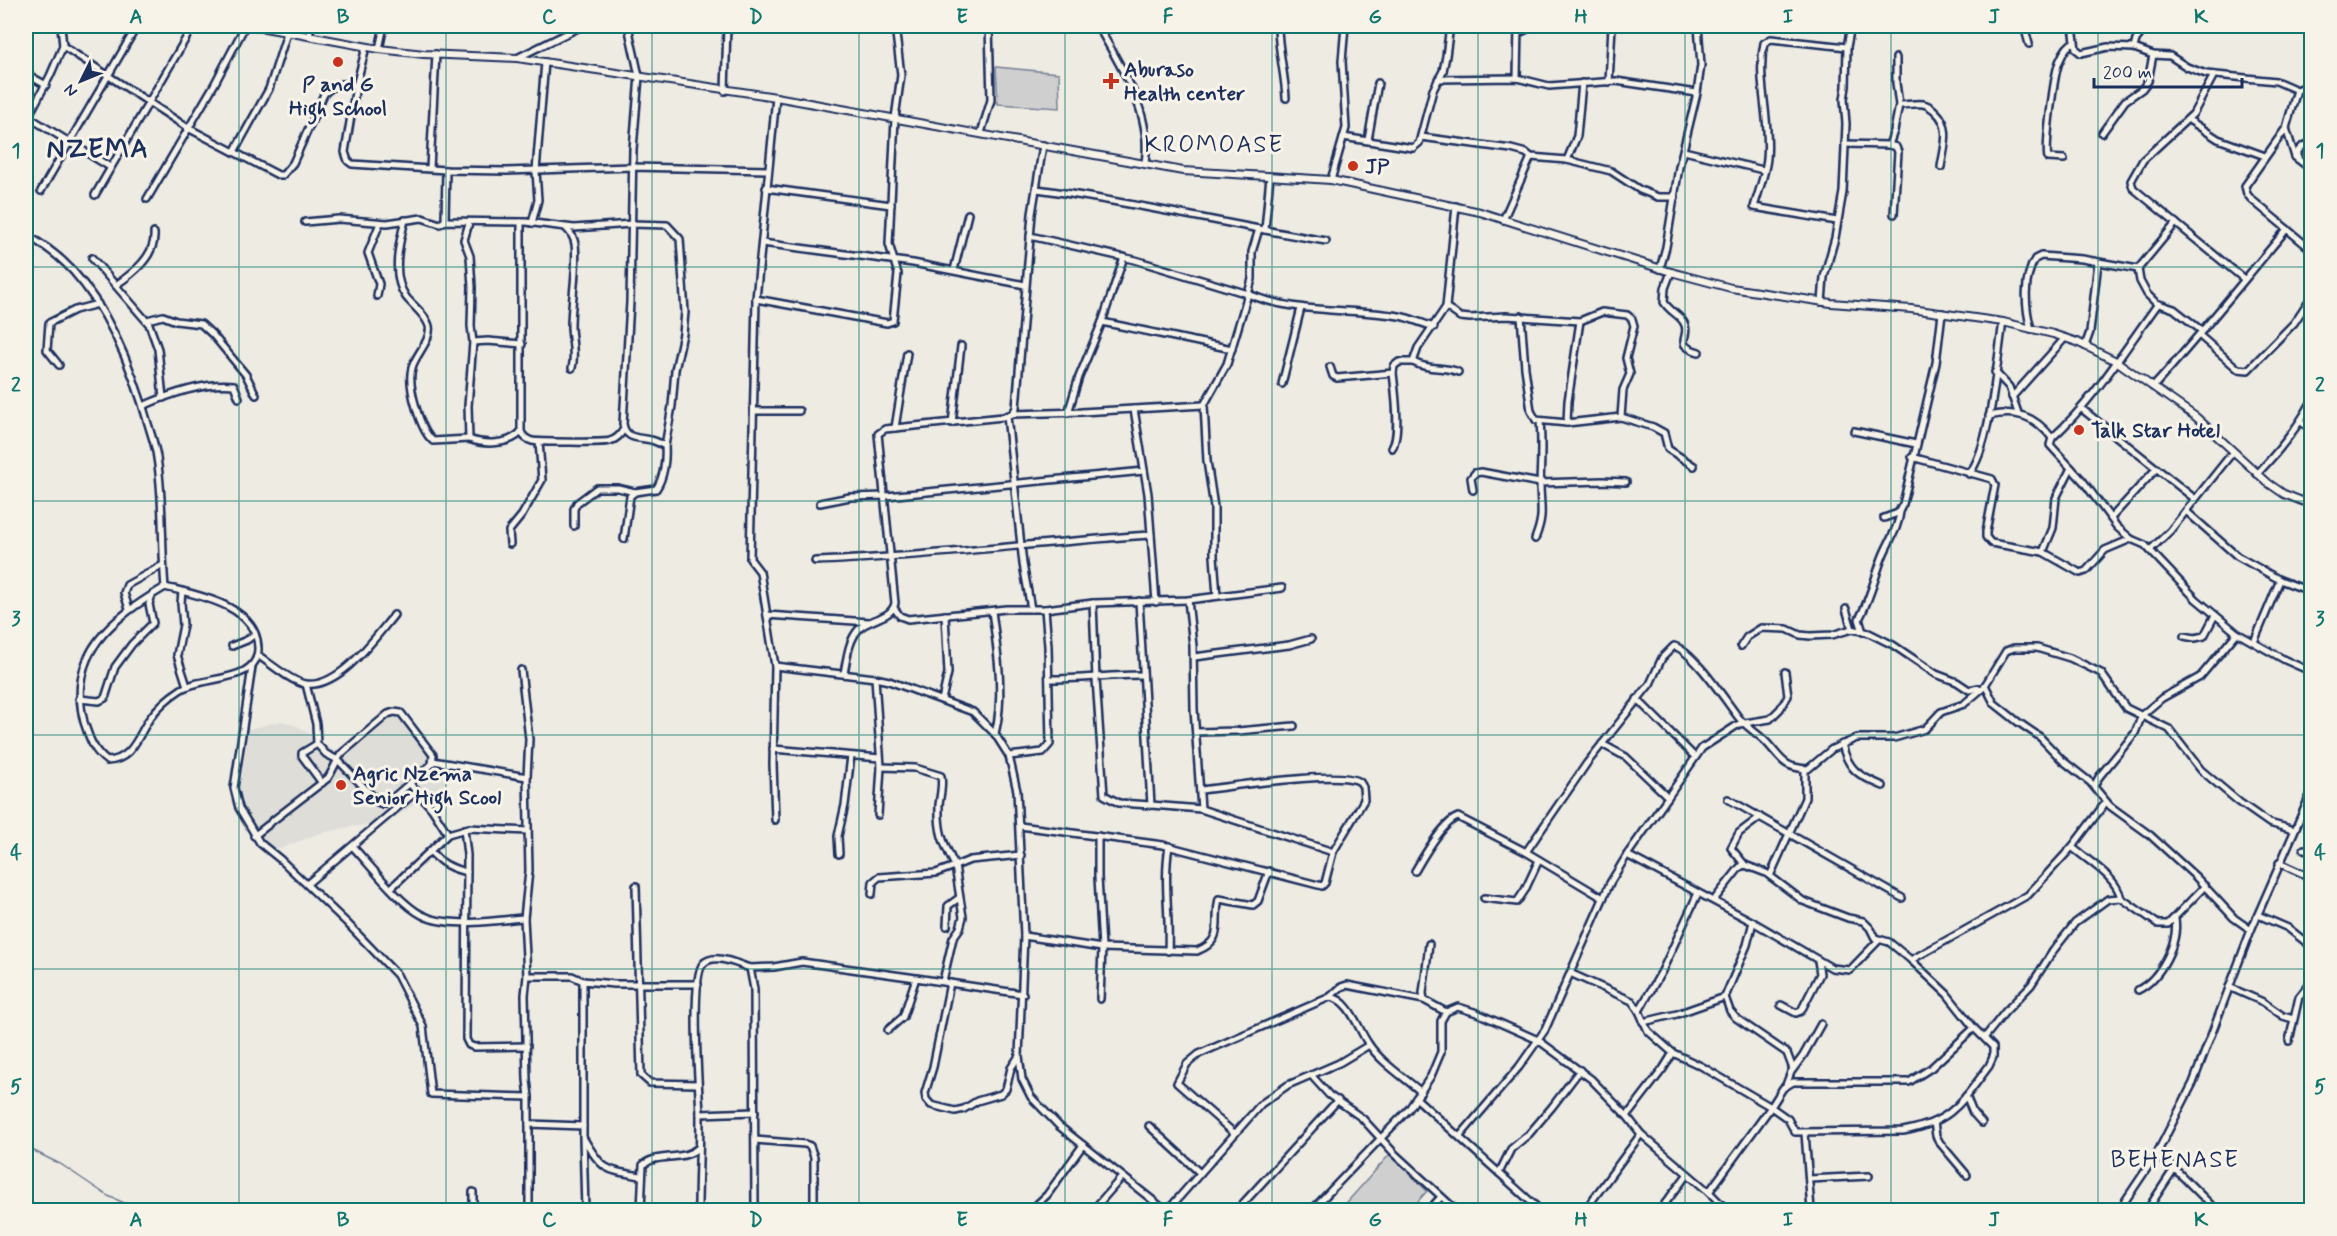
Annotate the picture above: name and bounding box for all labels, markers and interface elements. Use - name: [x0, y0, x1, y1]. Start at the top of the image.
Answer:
- text: A: [129, 4, 143, 31]
- text: B: [337, 4, 350, 31]
- text: C: [542, 4, 557, 31]
- text: D: [749, 4, 763, 31]
- text: E: [956, 4, 968, 31]
- text: F: [1163, 4, 1174, 31]
- text: G: [1368, 4, 1382, 31]
- text: H: [1574, 4, 1588, 31]
- text: I: [1783, 4, 1793, 31]
- text: J: [1988, 4, 2000, 31]
- text: K: [2194, 4, 2209, 31]
- north arrow: [51, 51, 111, 111]
- scale bar: [2094, 51, 2242, 89]
- marker: P and G High School: [331, 55, 345, 69]
- place label: Aburaso Health center: [1124, 56, 1245, 108]
- text: 200 m: [2103, 61, 2152, 85]
- place label: P and G High School: [289, 71, 387, 125]
- marker: Aburaso Health center: [1102, 72, 1120, 90]
- text: N: [60, 79, 82, 101]
- district label: KROMOASE: [1144, 130, 1284, 161]
- district label: NZEMA: [47, 132, 149, 167]
- text: 1: [12, 138, 20, 165]
- text: 1: [2316, 138, 2324, 165]
- place label: JP: [1365, 153, 1390, 181]
- marker: JP: [1346, 159, 1360, 173]
- text: 2: [11, 372, 21, 399]
- text: 2: [2315, 372, 2325, 399]
- place label: Talk Star Hotel: [2091, 417, 2220, 445]
- marker: Talk Star Hotel: [2072, 423, 2086, 437]
- text: 3: [11, 606, 21, 633]
- text: 3: [2315, 606, 2325, 633]
- place label: Agric Nzema Senior High Scool: [353, 760, 501, 814]
- marker: Agric Nzema Senior High Scool: [334, 778, 348, 792]
- text: 4: [10, 840, 22, 867]
- text: 4: [2314, 840, 2326, 867]
- text: 5: [10, 1074, 22, 1101]
- text: 5: [2314, 1074, 2326, 1101]
- district label: BEHENASE: [2110, 1145, 2240, 1176]
- text: A: [129, 1207, 143, 1234]
- text: B: [337, 1207, 350, 1234]
- text: C: [542, 1207, 557, 1234]
- text: D: [749, 1207, 763, 1234]
- text: E: [956, 1207, 968, 1234]
- text: F: [1163, 1207, 1174, 1234]
- text: G: [1368, 1207, 1382, 1234]
- text: H: [1574, 1207, 1588, 1234]
- text: I: [1783, 1207, 1793, 1234]
- text: J: [1988, 1207, 2000, 1234]
- text: K: [2194, 1207, 2209, 1234]

